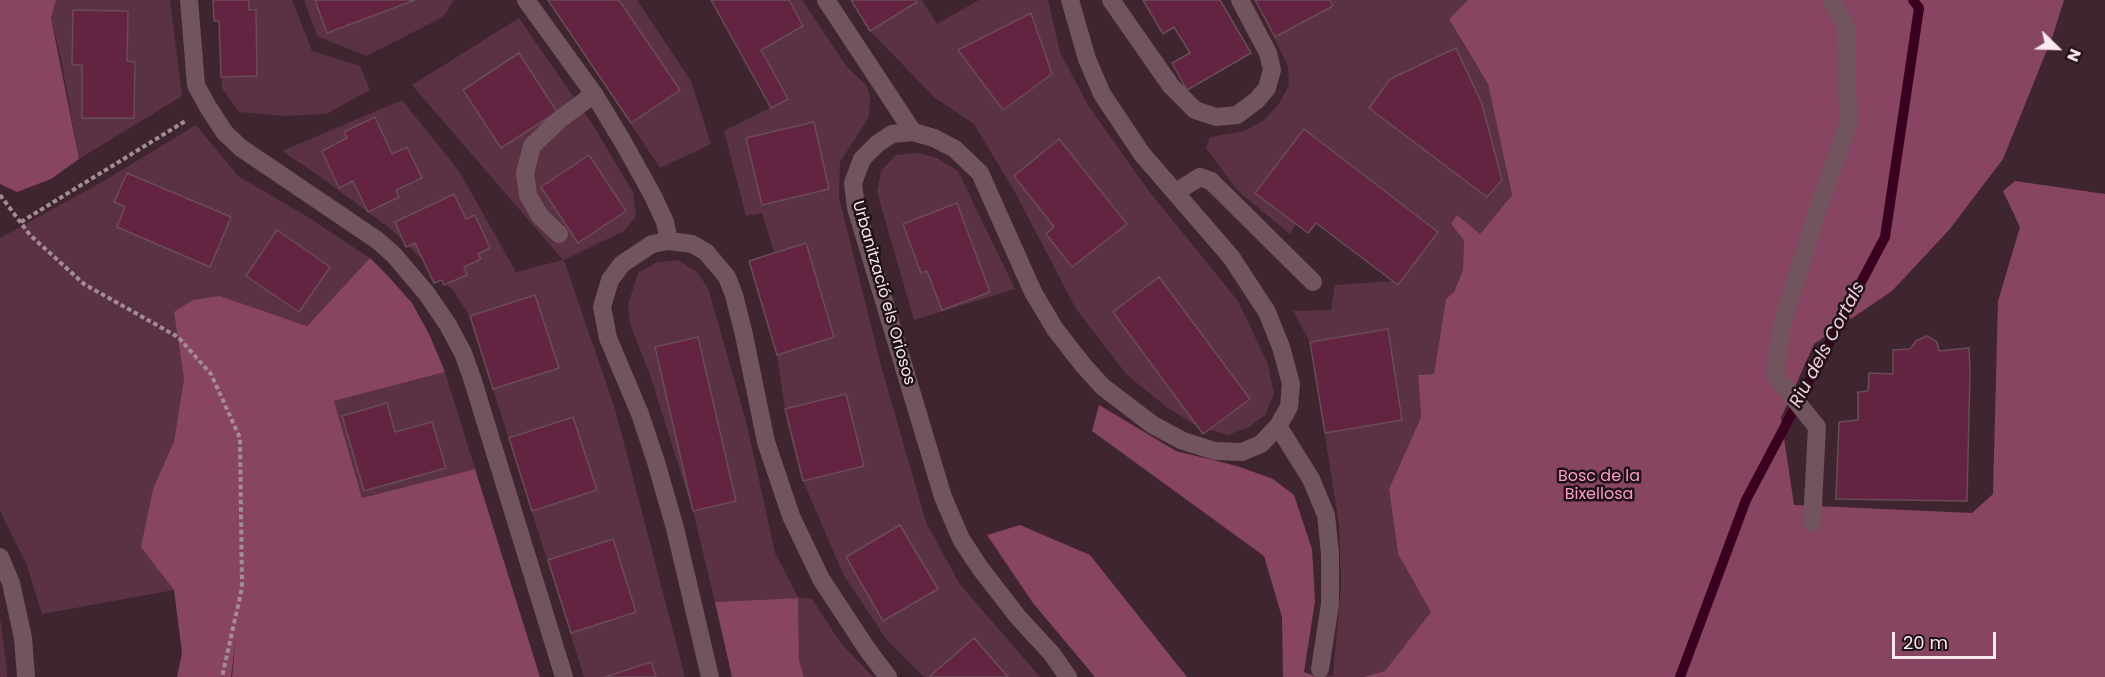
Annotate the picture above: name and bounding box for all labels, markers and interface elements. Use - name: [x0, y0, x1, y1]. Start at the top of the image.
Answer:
- north arrow: [2027, 18, 2087, 78]
- text: N: [2061, 45, 2087, 65]
- street label: Urbanització els Oriosos: [847, 199, 919, 387]
- water label: Riu dels Cortals: [1786, 278, 1870, 412]
- park label: Bosc de la Bixellosa: [1558, 467, 1640, 505]
- scale bar: [1895, 620, 1998, 658]
- text: 20 m: [1903, 630, 1948, 655]

